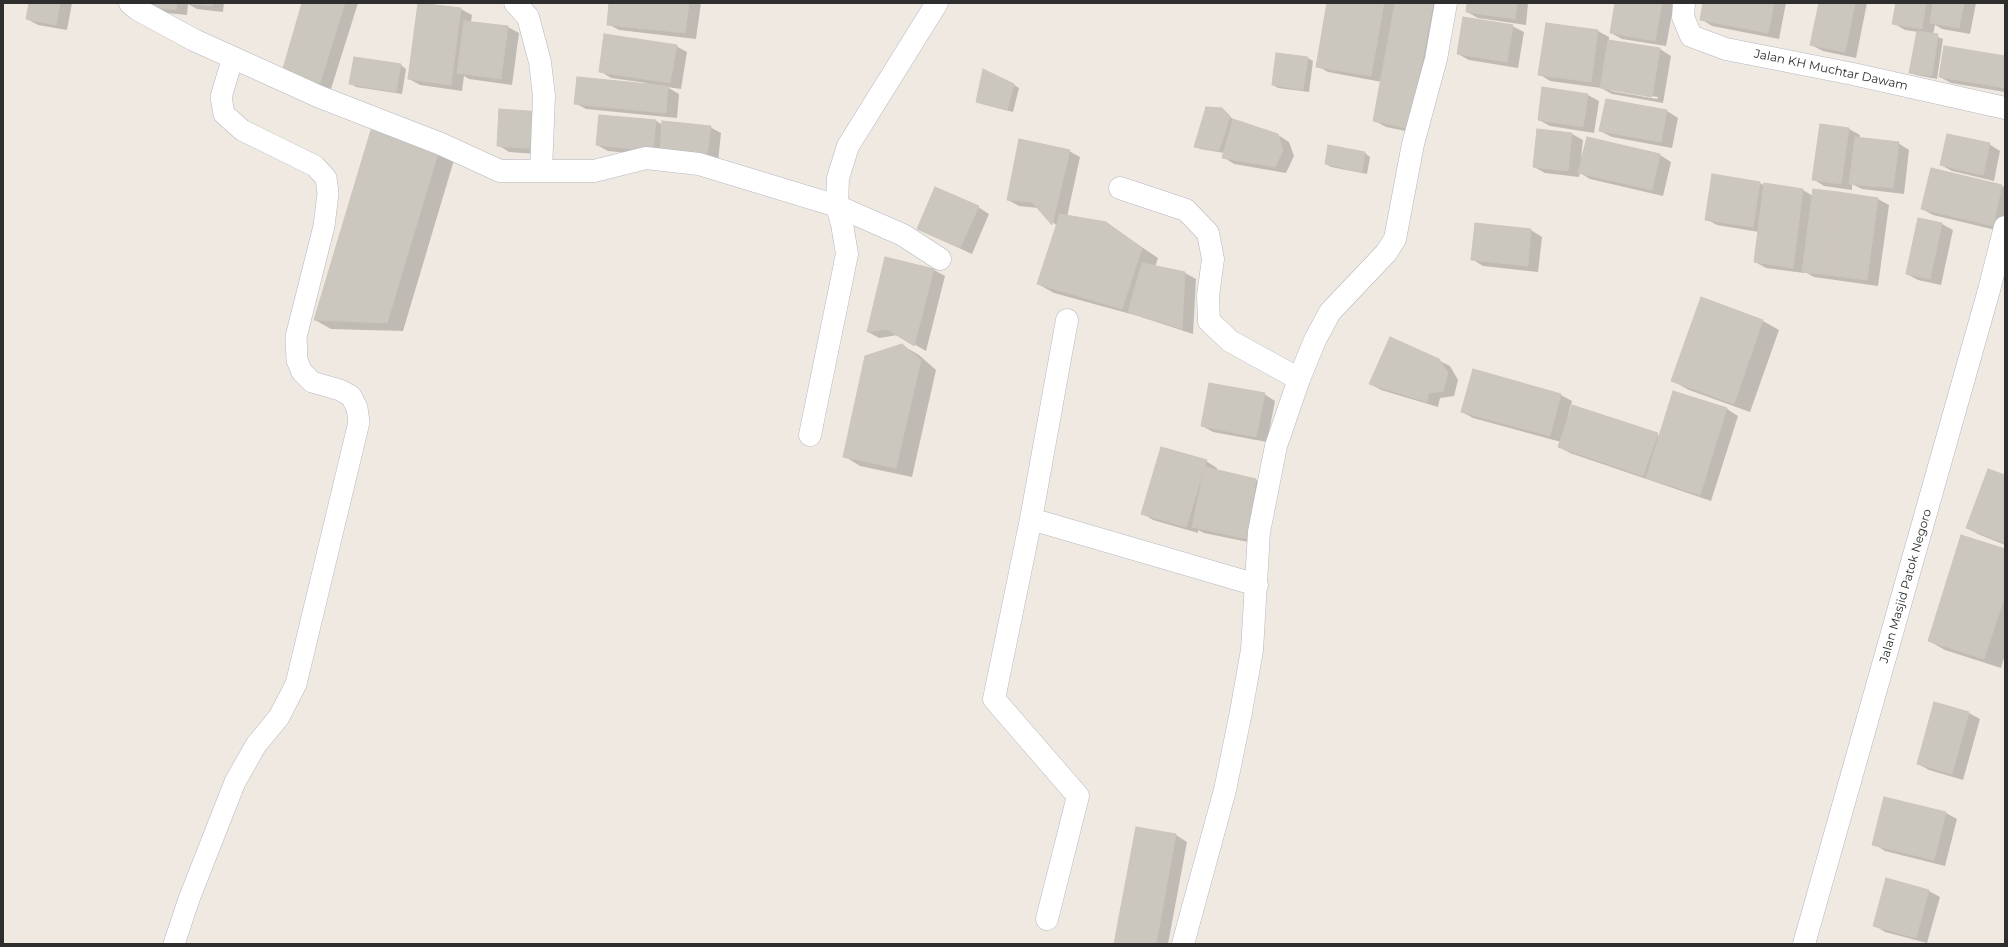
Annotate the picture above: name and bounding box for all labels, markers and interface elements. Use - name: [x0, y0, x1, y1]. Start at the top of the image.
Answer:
- street label: Jalan KH Muchtar Dawam: [1753, 47, 1909, 93]
- street label: Jalan Masjid Patok Negoro: [1877, 507, 1935, 665]

